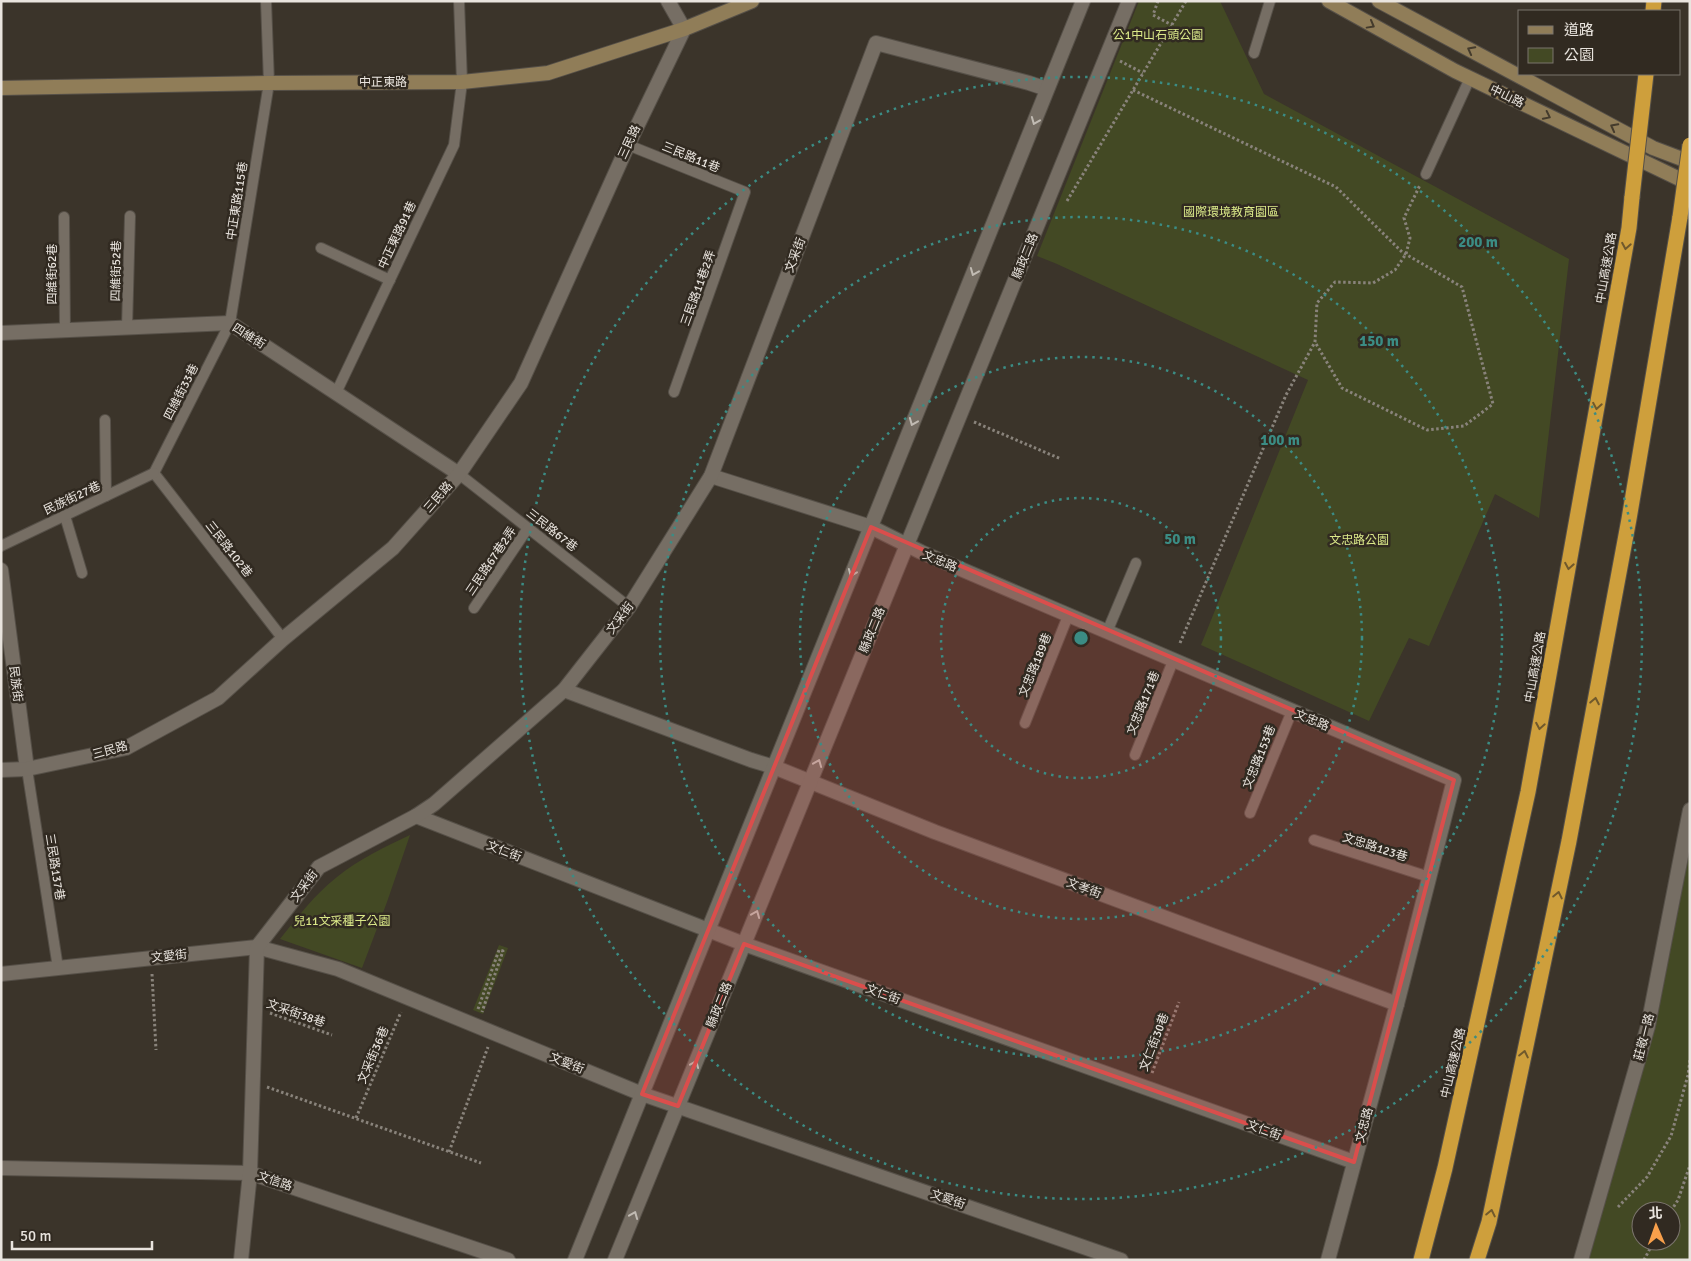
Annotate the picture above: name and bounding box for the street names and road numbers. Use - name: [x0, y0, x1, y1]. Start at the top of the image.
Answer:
- street label: 中正東路: [359, 75, 407, 90]
- street label: 中山路: [1487, 82, 1526, 111]
- street label: 三民路: [615, 123, 644, 162]
- street label: 三民路11巷: [660, 139, 722, 176]
- street label: 中正東路115巷: [224, 161, 251, 241]
- street label: 中正東路91巷: [375, 199, 420, 271]
- street label: 縣政二路: [1010, 231, 1041, 281]
- street label: 中山高速公路: [1593, 231, 1620, 305]
- street label: 文采街: [782, 236, 809, 275]
- street label: 四維街52巷: [108, 240, 125, 302]
- street label: 四維街62巷: [45, 244, 60, 304]
- street label: 三民路11巷2弄: [678, 248, 719, 328]
- street label: 四維街: [229, 321, 268, 352]
- street label: 四維街33巷: [161, 362, 202, 423]
- street label: 民族街27巷: [41, 479, 103, 518]
- street label: 三民路: [421, 479, 456, 516]
- street label: 三民路67巷: [523, 506, 580, 555]
- street label: 三民路102巷: [202, 518, 255, 581]
- street label: 三民路67巷2弄: [463, 524, 520, 598]
- street label: 文忠路: [920, 548, 959, 575]
- street label: 文采街: [604, 599, 637, 637]
- street label: 縣政二路: [857, 605, 888, 655]
- street label: 中山高速公路: [1522, 630, 1549, 704]
- street label: 文忠路189巷: [1016, 631, 1055, 699]
- street label: 民族街: [6, 665, 25, 703]
- street label: 文忠路171巷: [1124, 669, 1163, 737]
- street label: 文忠路: [1292, 707, 1331, 734]
- street label: 文忠路153巷: [1240, 723, 1279, 791]
- street label: 三民路: [91, 739, 129, 762]
- street label: 文忠路123巷: [1340, 830, 1409, 865]
- street label: 三民路137巷: [42, 833, 67, 902]
- street label: 文仁街: [484, 838, 523, 865]
- street label: 文采街: [288, 867, 321, 905]
- street label: 文孝街: [1064, 875, 1103, 902]
- street label: 文愛街: [150, 947, 188, 966]
- street label: 縣政二路: [704, 980, 735, 1030]
- street label: 文仁街: [863, 981, 902, 1008]
- street label: 文采街38巷: [265, 996, 327, 1030]
- street label: 文仁街30巷: [1137, 1011, 1172, 1073]
- street label: 莊敬一路: [1631, 1012, 1658, 1062]
- street label: 文采街36巷: [355, 1024, 392, 1086]
- street label: 中山高速公路: [1438, 1026, 1469, 1100]
- street label: 文愛街: [547, 1050, 586, 1077]
- street label: 文忠路: [1353, 1106, 1376, 1144]
- street label: 文仁街: [1244, 1117, 1283, 1144]
- street label: 文信路: [255, 1169, 294, 1194]
- street label: 文愛街: [928, 1187, 967, 1212]

